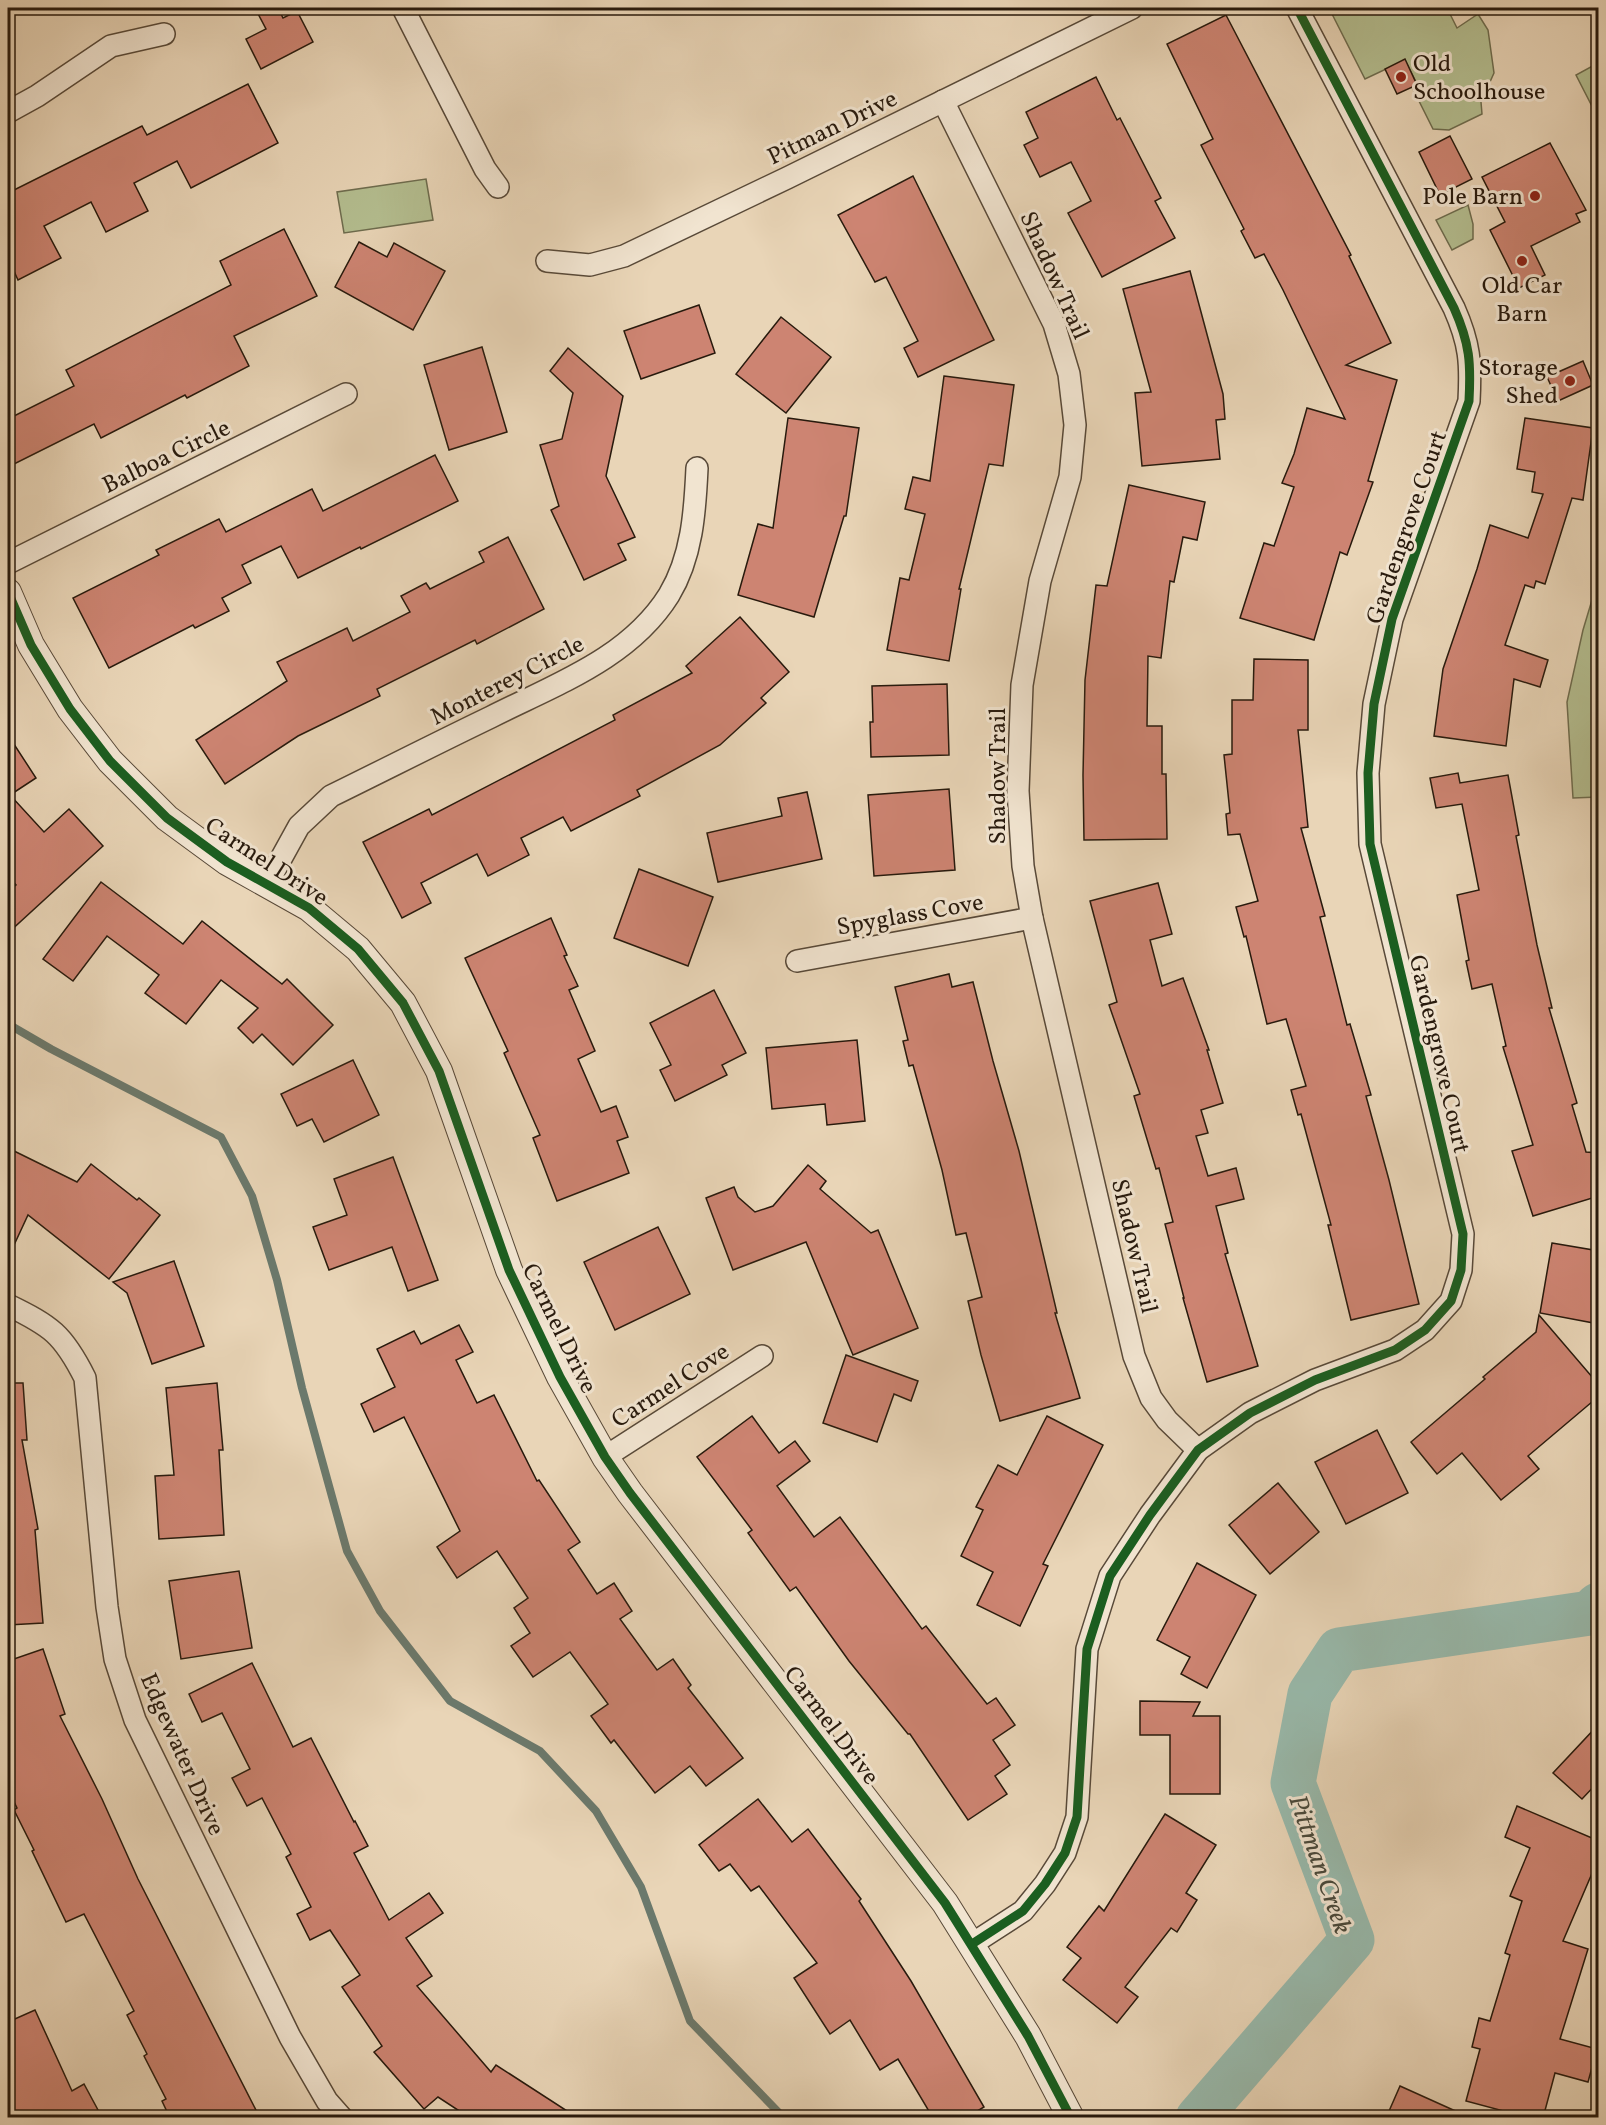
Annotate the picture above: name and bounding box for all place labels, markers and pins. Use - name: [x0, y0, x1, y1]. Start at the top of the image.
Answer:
- place label: Old Schoolhouse: [1413, 48, 1545, 110]
- marker: Old Schoolhouse: [1394, 70, 1408, 84]
- place label: Pole Barn: [1422, 181, 1523, 215]
- marker: Pole Barn: [1528, 189, 1542, 203]
- marker: Old Car Barn: [1515, 254, 1529, 268]
- place label: Old Car Barn: [1482, 270, 1562, 332]
- place label: Storage Shed: [1478, 352, 1558, 414]
- marker: Storage Shed: [1563, 374, 1577, 388]

